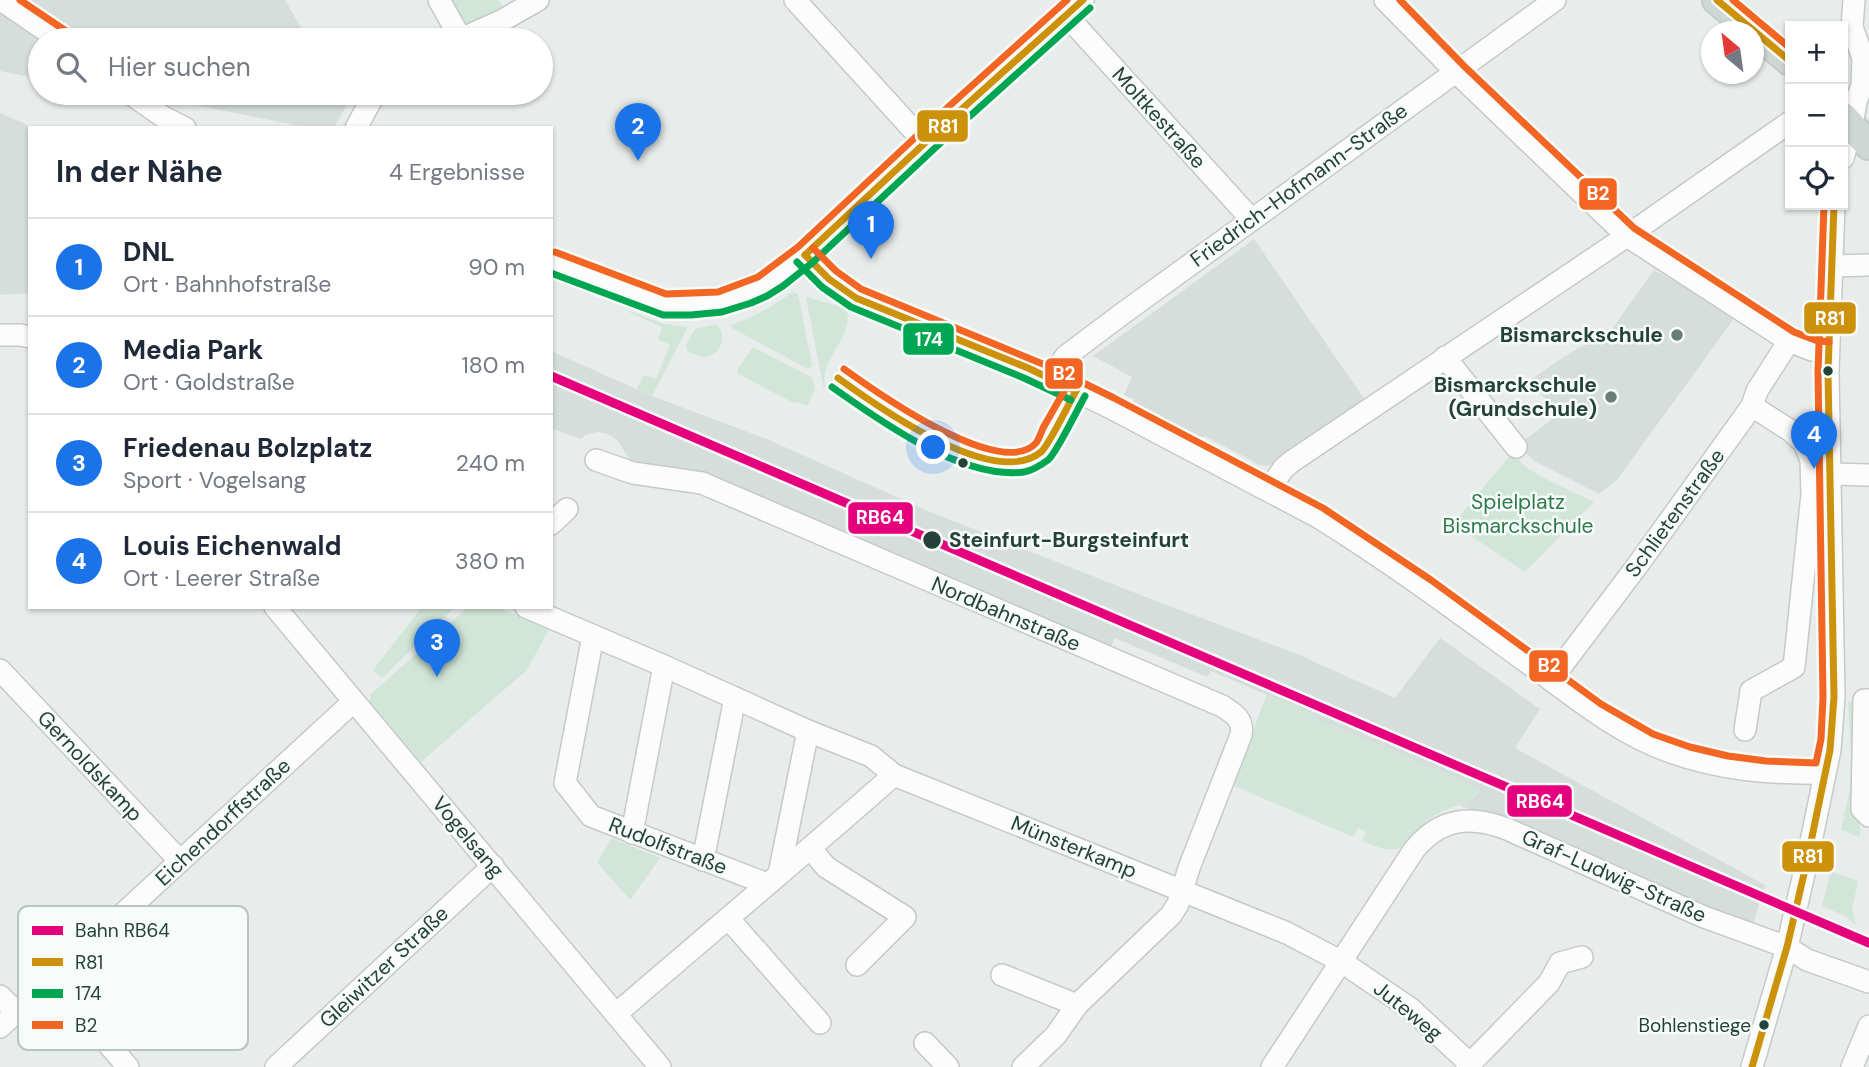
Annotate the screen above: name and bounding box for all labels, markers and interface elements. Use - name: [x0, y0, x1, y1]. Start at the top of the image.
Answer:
- north arrow: [1701, 21, 1764, 84]
- map controls: [1785, 21, 1848, 210]
- button: +: [1785, 21, 1848, 84]
- search box: [28, 28, 553, 105]
- icon: search: [52, 48, 90, 86]
- text: Hier suchen: [108, 50, 251, 84]
- street label: Moltkestraße: [1106, 61, 1212, 175]
- button: −: [1785, 84, 1848, 147]
- street label: Friedrich-Hofmann-Straße: [1185, 97, 1413, 273]
- pin: 2: [615, 103, 661, 161]
- line badge: R81: [916, 109, 969, 143]
- text: R81: [928, 114, 958, 139]
- button: locate: [1785, 147, 1848, 210]
- text: In der Nähe: [56, 152, 223, 191]
- text: 4 Ergebnisse: [389, 157, 525, 187]
- line badge: B2: [1578, 177, 1618, 211]
- text: B2: [1586, 181, 1610, 206]
- pin: 1: [848, 201, 894, 259]
- text: DNL: [123, 235, 175, 269]
- text: 1: [75, 252, 83, 282]
- text: 90 m: [468, 252, 525, 282]
- text: Ort · Bahnhofstraße: [123, 269, 331, 299]
- line badge: R81: [1803, 301, 1857, 335]
- text: R81: [1815, 306, 1845, 331]
- place label: Bismarckschule: [1500, 321, 1663, 349]
- line badge: 174: [902, 322, 955, 356]
- text: 174: [915, 327, 943, 352]
- marker: Bismarckschule: [1669, 327, 1685, 343]
- text: Media Park: [123, 333, 263, 367]
- text: 2: [72, 350, 86, 380]
- text: 180 m: [461, 350, 525, 380]
- line badge: B2: [1044, 357, 1084, 390]
- text: B2: [1052, 361, 1076, 386]
- unlabelled marker: [1821, 364, 1835, 378]
- text: Ort · Goldstraße: [123, 367, 295, 397]
- place label: Bismarckschule (Grundschule): [1434, 371, 1597, 423]
- marker: Bismarckschule (Grundschule): [1603, 389, 1619, 405]
- pin: 4: [1791, 411, 1837, 469]
- your location: [916, 430, 950, 464]
- text: Friedenau Bolzplatz: [123, 431, 372, 465]
- street label: Schlietenstraße: [1619, 443, 1731, 583]
- text: 3: [72, 448, 86, 478]
- text: 240 m: [456, 448, 525, 478]
- unlabelled marker: [956, 456, 970, 470]
- text: Sport · Vogelsang: [123, 465, 306, 495]
- park label: Spielplatz Bismarckschule: [1442, 488, 1594, 540]
- line badge: RB64: [847, 501, 914, 535]
- text: RB64: [856, 505, 904, 530]
- place label: Steinfurt-Burgsteinfurt: [949, 526, 1189, 554]
- text: Louis Eichenwald: [123, 529, 342, 563]
- marker: Steinfurt-Burgsteinfurt: [921, 529, 943, 551]
- text: 4: [72, 546, 86, 576]
- text: 380 m: [455, 546, 525, 576]
- text: Ort · Leerer Straße: [123, 563, 320, 593]
- street label: Nordbahnstraße: [927, 570, 1085, 658]
- pin: 3: [414, 619, 460, 677]
- line badge: B2: [1528, 649, 1569, 683]
- text: B2: [1537, 653, 1561, 678]
- street label: Gernoldskamp: [31, 704, 149, 828]
- street label: Eichendorffstraße: [149, 752, 297, 892]
- line badge: RB64: [1506, 784, 1573, 818]
- text: RB64: [1516, 789, 1564, 814]
- street label: Vogelsang: [426, 790, 511, 884]
- street label: Münsterkamp: [1007, 809, 1141, 885]
- street label: Rudolfstraße: [605, 811, 731, 881]
- street label: Graf-Ludwig-Straße: [1517, 823, 1711, 929]
- line badge: R81: [1781, 840, 1835, 873]
- text: R81: [1793, 844, 1823, 869]
- street label: Gleiwitzer Straße: [313, 900, 455, 1034]
- legend: [18, 906, 248, 1050]
- text: Bahn RB64: [75, 918, 170, 943]
- text: R81: [75, 950, 103, 975]
- street label: Juteweg: [1368, 975, 1449, 1048]
- text: 174: [75, 981, 102, 1006]
- text: B2: [75, 1013, 97, 1038]
- place label: Bohlenstiege: [1639, 1013, 1751, 1038]
- marker: Bohlenstiege: [1757, 1018, 1771, 1032]

